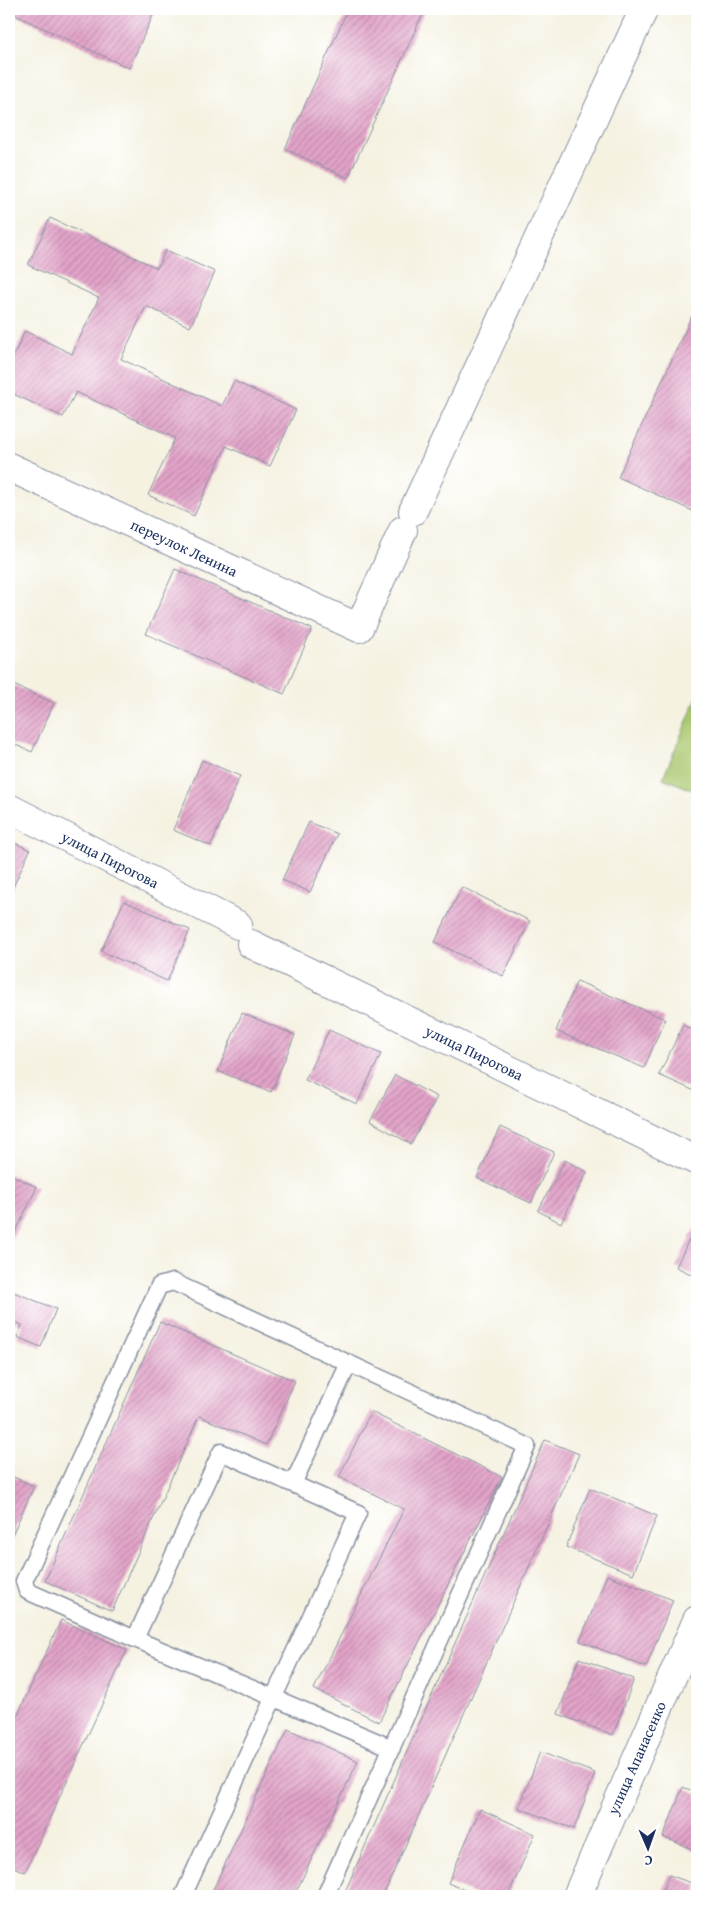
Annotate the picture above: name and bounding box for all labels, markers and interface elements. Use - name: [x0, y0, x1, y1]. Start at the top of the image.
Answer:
- street label: переулок Ленина: [127, 514, 242, 582]
- street label: улица Пирогова: [57, 826, 163, 893]
- street label: улица Пирогова: [421, 1019, 527, 1086]
- street label: улица Апанасенко: [602, 1697, 671, 1819]
- north arrow: [624, 1822, 674, 1872]
- text: С: [644, 1851, 653, 1871]

